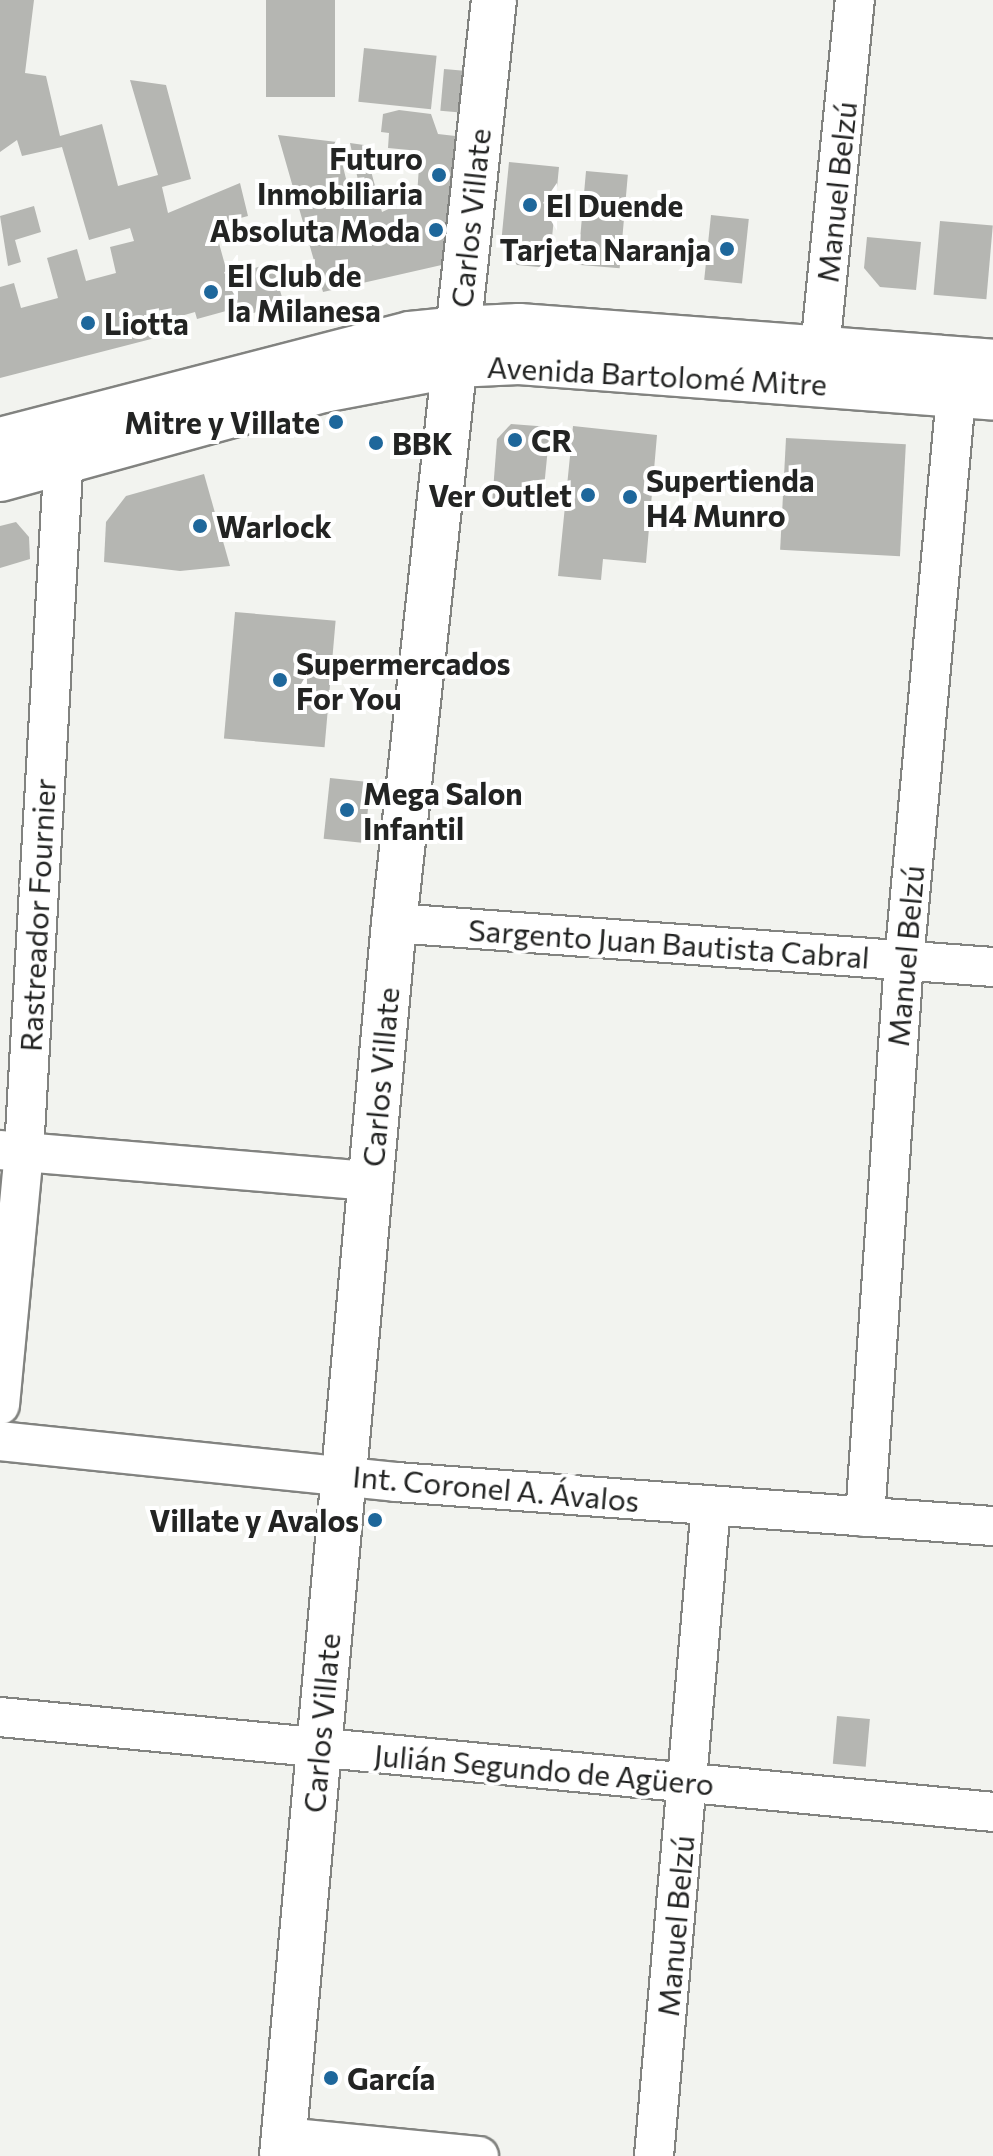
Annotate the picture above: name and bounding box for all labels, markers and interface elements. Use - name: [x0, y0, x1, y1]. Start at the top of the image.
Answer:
- street label: Manuel Belzú: [809, 100, 863, 284]
- street label: Carlos Villate: [443, 127, 497, 309]
- place label: Futuro Inmobiliaria: [257, 140, 423, 210]
- marker: Futuro Inmobiliaria: [430, 166, 448, 184]
- place label: El Duende: [546, 187, 683, 223]
- marker: El Duende: [521, 196, 539, 214]
- place label: Absoluta Moda: [210, 212, 420, 248]
- marker: Absoluta Moda: [427, 221, 445, 239]
- place label: Tarjeta Naranja: [500, 231, 711, 267]
- marker: Tarjeta Naranja: [718, 240, 736, 258]
- place label: El Club de la Milanesa: [227, 257, 381, 328]
- marker: El Club de la Milanesa: [202, 283, 220, 301]
- place label: Liotta: [104, 305, 189, 341]
- marker: Liotta: [79, 314, 97, 332]
- street label: Avenida Bartolomé Mitre: [486, 348, 828, 402]
- place label: Mitre y Villate: [124, 404, 320, 440]
- marker: Mitre y Villate: [327, 413, 345, 431]
- place label: CR: [531, 422, 572, 458]
- place label: BBK: [392, 425, 453, 461]
- marker: CR: [506, 431, 524, 449]
- marker: BBK: [367, 434, 385, 452]
- place label: Supertienda H4 Munro: [646, 462, 815, 532]
- place label: Ver Outlet: [428, 477, 572, 513]
- marker: Ver Outlet: [579, 486, 597, 504]
- marker: Supertienda H4 Munro: [621, 488, 639, 506]
- place label: Warlock: [216, 508, 332, 544]
- marker: Warlock: [191, 517, 209, 535]
- place label: Supermercados For You: [296, 645, 510, 716]
- marker: Supermercados For You: [271, 671, 289, 689]
- place label: Mega Salon Infantil: [363, 775, 523, 846]
- street label: Rastreador Fournier: [12, 778, 62, 1052]
- marker: Mega Salon Infantil: [338, 801, 356, 819]
- street label: Manuel Belzú: [879, 864, 931, 1048]
- street label: Sargento Juan Bautista Cabral: [467, 911, 871, 975]
- street label: Carlos Villate: [354, 986, 406, 1168]
- street label: Int. Coronel A. Ávalos: [351, 1458, 641, 1518]
- place label: Villate y Avalos: [149, 1502, 359, 1538]
- marker: Villate y Avalos: [366, 1511, 384, 1529]
- street label: Carlos Villate: [295, 1632, 347, 1814]
- street label: Julián Segundo de Agüero: [373, 1736, 715, 1802]
- street label: Manuel Belzú: [649, 1834, 701, 2018]
- place label: García: [347, 2060, 435, 2096]
- marker: García: [322, 2069, 340, 2087]

